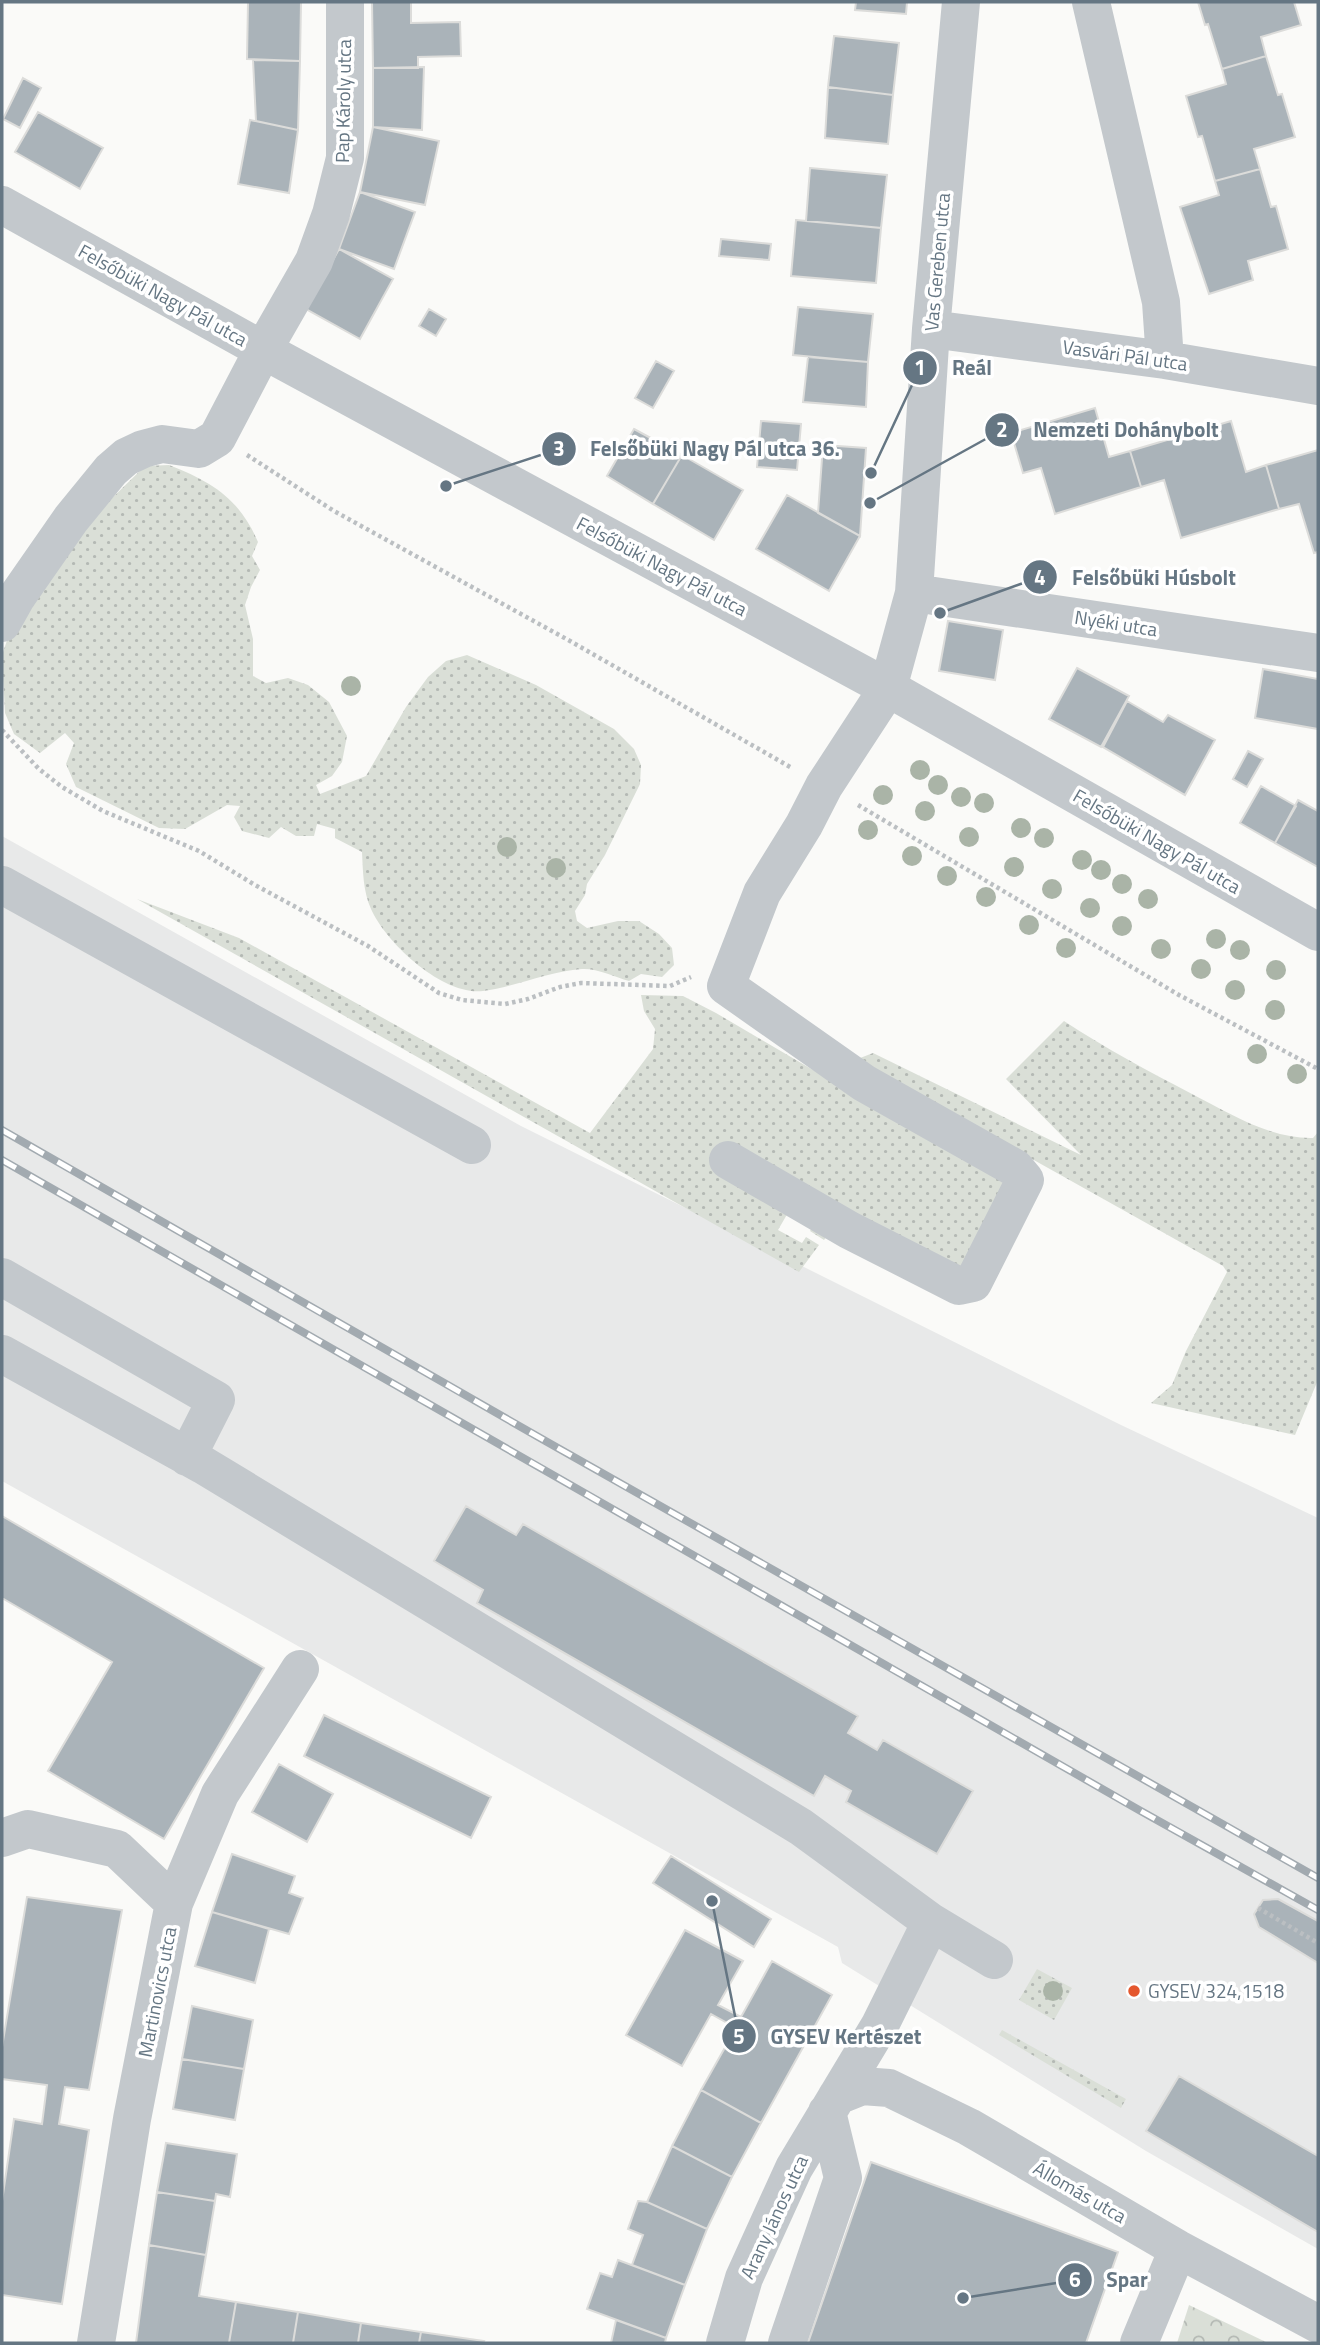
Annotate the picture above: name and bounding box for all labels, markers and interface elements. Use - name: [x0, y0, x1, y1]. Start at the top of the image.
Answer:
- street label: Pap Károly utca: [327, 38, 358, 163]
- street label: Vas Gereben utca: [916, 191, 957, 332]
- street label: Felsőbüki Nagy Pál utca: [73, 236, 253, 353]
- street label: Vasvári Pál utca: [1061, 331, 1190, 378]
- callout: Reál: [903, 347, 1006, 389]
- text: 1: [914, 351, 926, 383]
- text: Reál: [952, 351, 992, 383]
- callout: Nemzeti Dohánybolt: [985, 409, 1233, 451]
- text: 2: [996, 413, 1008, 445]
- text: Nemzeti Dohánybolt: [1033, 413, 1219, 445]
- callout: Felsőbüki Nagy Pál utca 36.: [542, 428, 854, 470]
- text: 3: [553, 432, 565, 464]
- text: Felsőbüki Nagy Pál utca 36.: [590, 432, 840, 464]
- street label: Felsőbüki Nagy Pál utca: [572, 508, 753, 623]
- callout: Felsőbüki Húsbolt: [1023, 556, 1250, 598]
- text: 4: [1034, 561, 1046, 593]
- text: Felsőbüki Húsbolt: [1072, 561, 1236, 593]
- street label: Nyéki utca: [1073, 602, 1160, 643]
- street label: Felsőbüki Nagy Pál utca: [1068, 781, 1247, 901]
- street label: Martinovics utca: [130, 1924, 183, 2060]
- place label: GYSEV 324,1518: [1148, 1976, 1284, 2005]
- marker: GYSEV 324,1518: [1126, 1983, 1142, 1999]
- callout: GYSEV Kertészet: [722, 2015, 936, 2057]
- text: 5: [733, 2020, 745, 2052]
- text: GYSEV Kertészet: [771, 2020, 922, 2052]
- street label: Arany János utca: [732, 2150, 815, 2283]
- street label: Állomás utca: [1028, 2153, 1133, 2230]
- callout: Spar: [1058, 2259, 1162, 2301]
- text: 6: [1069, 2263, 1081, 2295]
- text: Spar: [1106, 2263, 1148, 2295]

